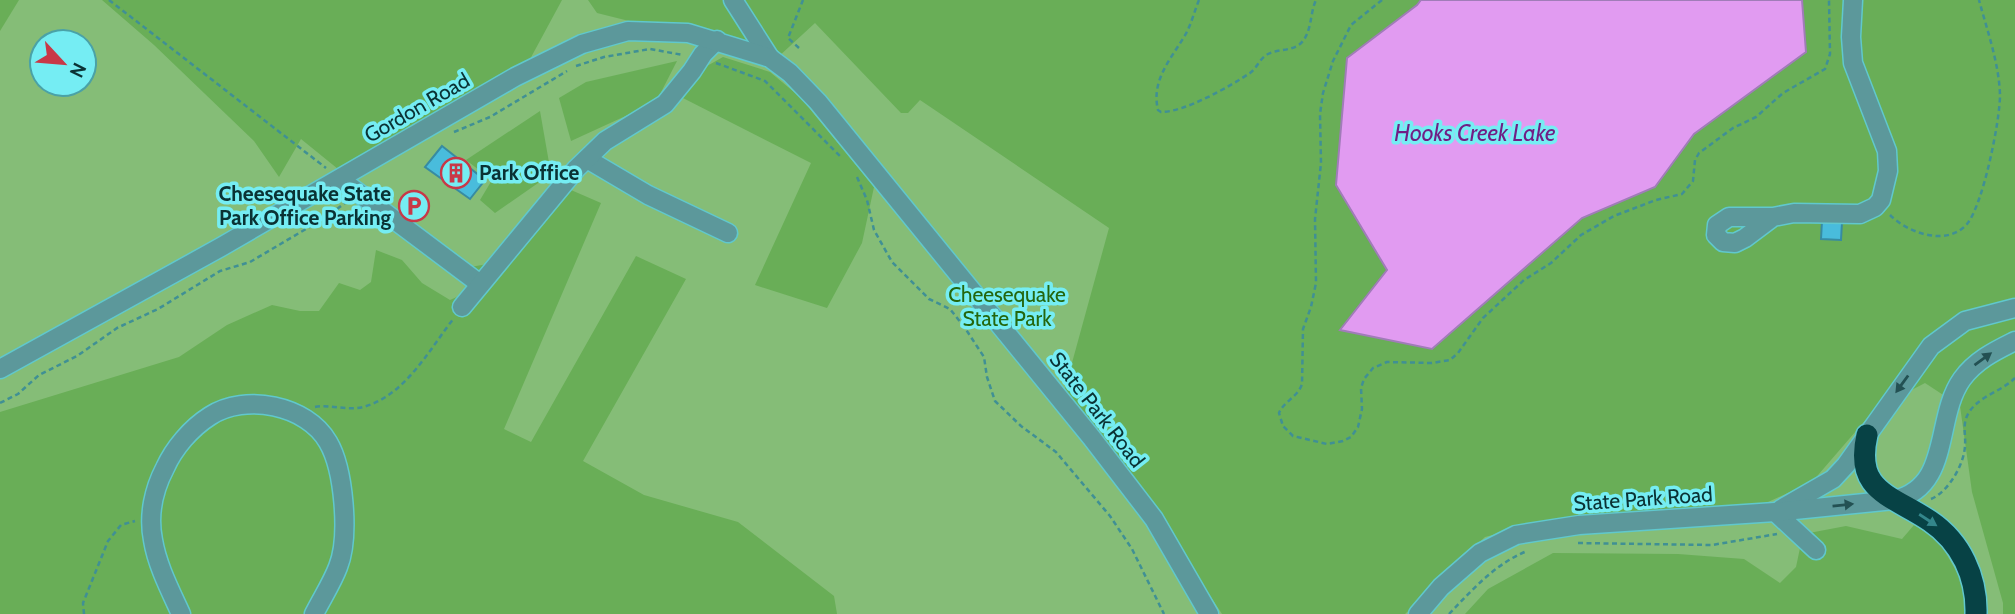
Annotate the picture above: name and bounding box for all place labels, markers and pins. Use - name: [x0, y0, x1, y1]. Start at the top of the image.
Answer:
- building icon: Park Office: [439, 156, 473, 190]
- place label: Park Office: [479, 160, 579, 185]
- place label: Cheesequake State Park Office Parking: [218, 181, 391, 230]
- parking icon: Cheesequake State Park Office Parking: [397, 189, 431, 223]

